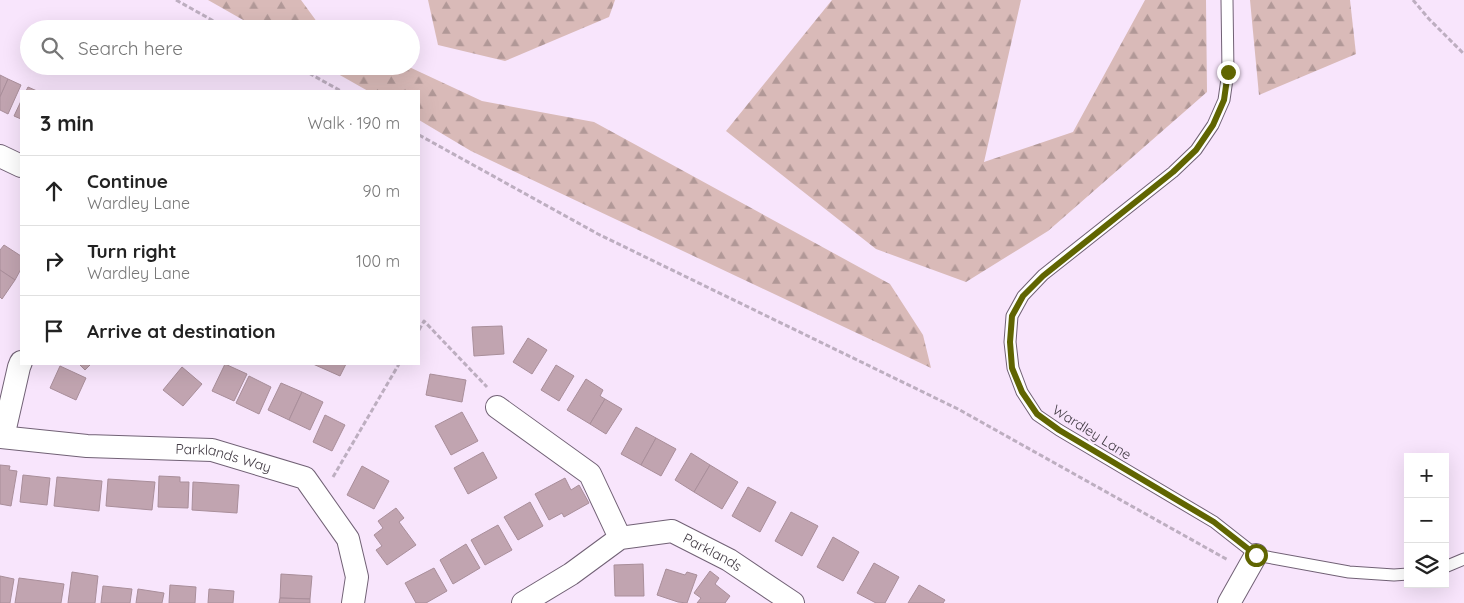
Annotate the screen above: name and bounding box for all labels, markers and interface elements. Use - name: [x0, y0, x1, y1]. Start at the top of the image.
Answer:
- search box: [20, 20, 420, 75]
- icon: search: [38, 34, 66, 62]
- text: Search here: [78, 36, 183, 60]
- route end: [1217, 61, 1240, 84]
- text: 3 min: [40, 110, 94, 136]
- text: Walk · 190 m: [308, 113, 400, 133]
- text: Continue: [87, 169, 168, 193]
- icon: ahead: [40, 177, 68, 205]
- text: 90 m: [363, 181, 400, 201]
- text: Wardley Lane: [87, 193, 190, 213]
- text: Turn right: [87, 239, 176, 263]
- icon: right: [40, 247, 68, 275]
- text: 100 m: [356, 251, 400, 271]
- text: Wardley Lane: [87, 263, 190, 283]
- icon: arrive: [40, 317, 68, 345]
- text: Arrive at destination: [87, 319, 276, 343]
- street label: Wardley Lane: [1049, 401, 1135, 464]
- street label: Parklands Way: [175, 440, 274, 476]
- map controls: [1404, 453, 1449, 588]
- button: +: [1404, 453, 1449, 498]
- button: −: [1404, 498, 1449, 543]
- street label: Parklands: [680, 529, 746, 575]
- button: layers: [1404, 543, 1449, 588]
- route start: [1245, 544, 1268, 567]

